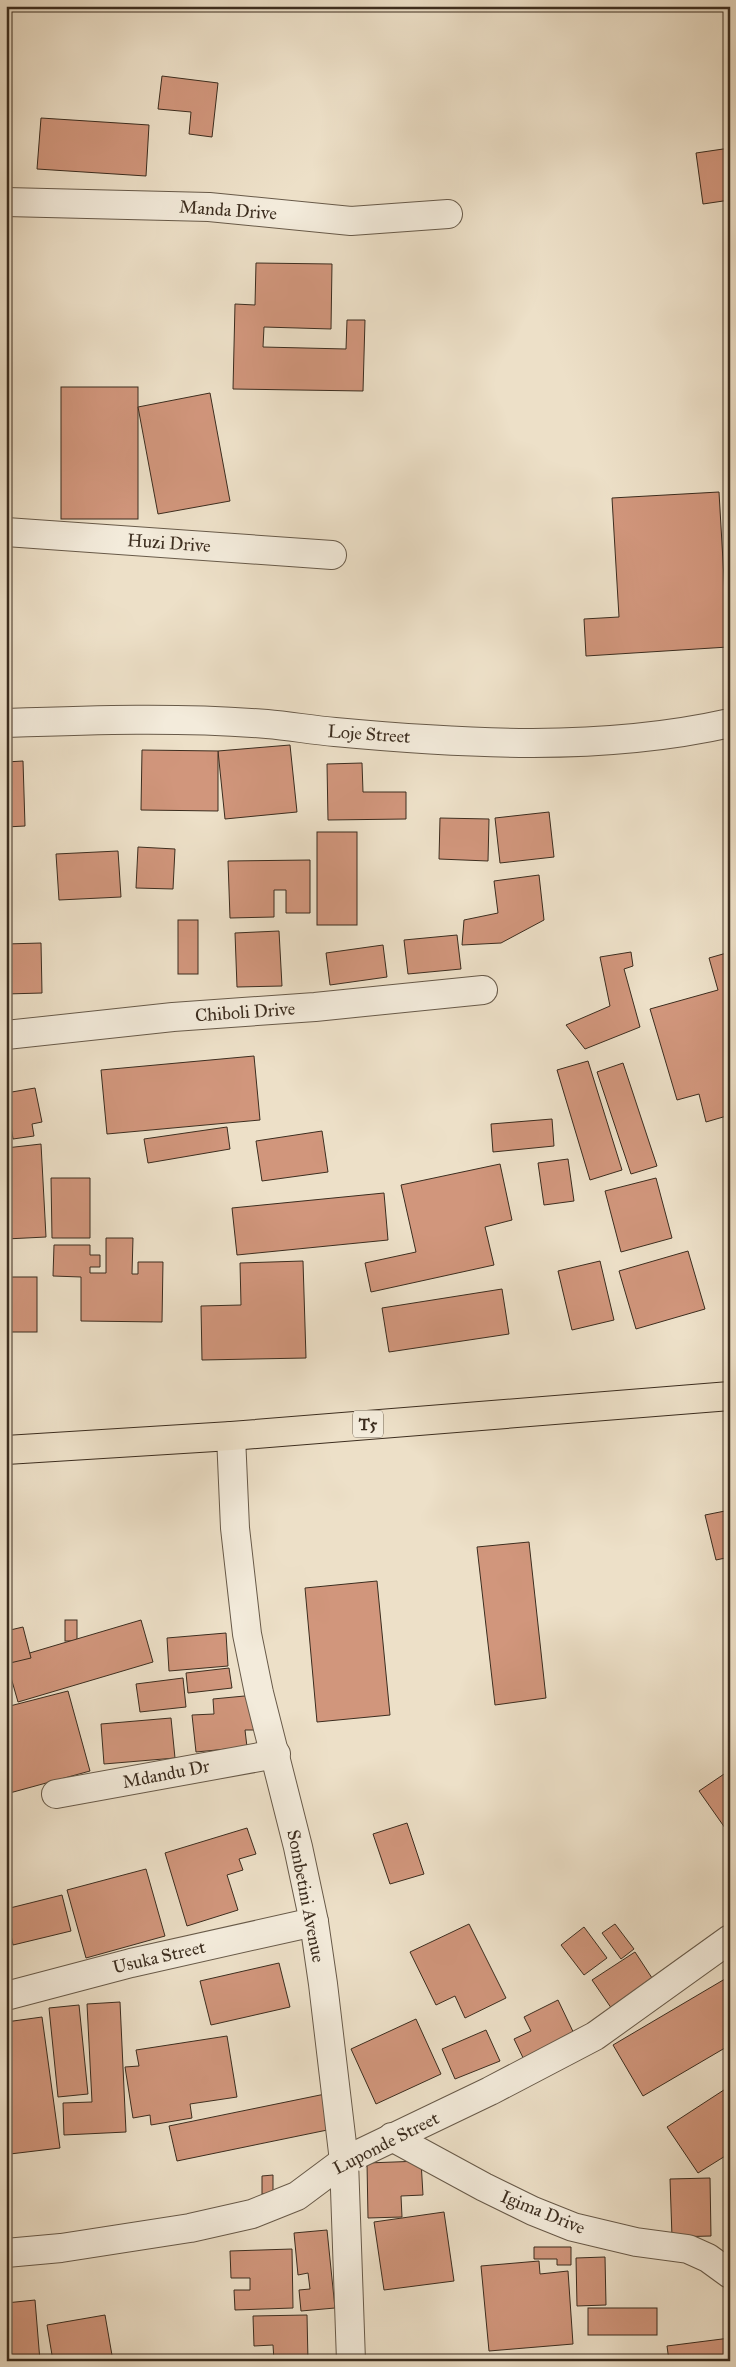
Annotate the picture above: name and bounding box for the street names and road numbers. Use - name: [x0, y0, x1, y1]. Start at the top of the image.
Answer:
- street label: Manda Drive: [178, 196, 278, 224]
- street label: Huzi Drive: [126, 529, 212, 557]
- street label: Loje Street: [327, 720, 412, 748]
- street label: Chiboli Drive: [194, 998, 296, 1026]
- road number: T5: [353, 1410, 383, 1438]
- street label: Mdandu Dr: [121, 1755, 212, 1793]
- street label: Sombetini Avenue: [282, 1828, 330, 1964]
- street label: Usuka Street: [110, 1936, 208, 1978]
- street label: Luponde Street: [329, 2107, 443, 2179]
- street label: Igima Drive: [497, 2185, 588, 2240]

